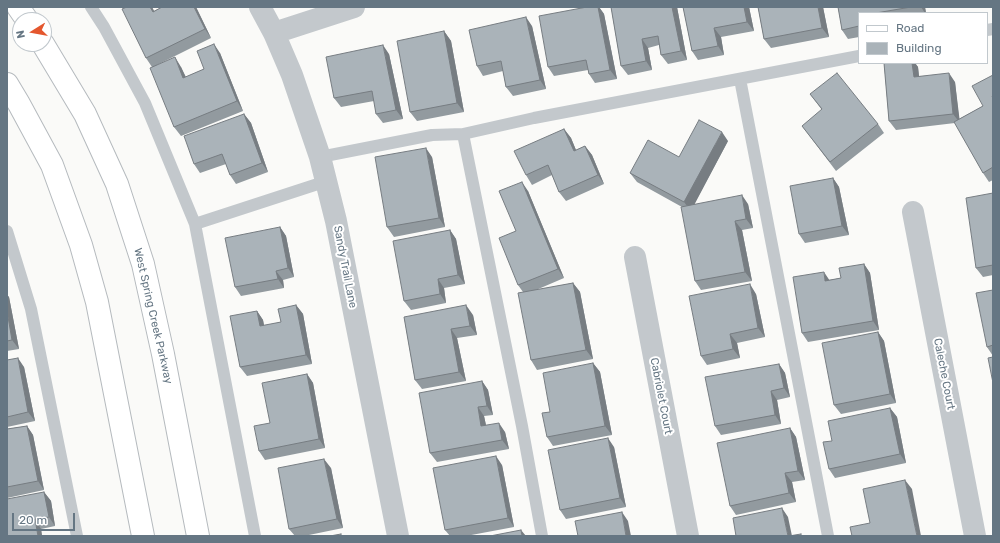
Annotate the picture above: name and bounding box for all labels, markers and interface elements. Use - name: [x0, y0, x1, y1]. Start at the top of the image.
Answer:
- north arrow: [12, 12, 52, 52]
- legend: [858, 12, 988, 64]
- text: Road: [896, 21, 924, 35]
- text: N: [14, 29, 28, 39]
- text: Building: [896, 41, 942, 55]
- street label: Sandy Trail Lane: [331, 225, 359, 309]
- street label: West Spring Creek Parkway: [131, 247, 175, 385]
- street label: Caleche Court: [931, 337, 957, 411]
- street label: Cabriolet Court: [647, 357, 675, 435]
- scale bar: [14, 505, 77, 531]
- text: 20 m: [19, 513, 47, 527]

